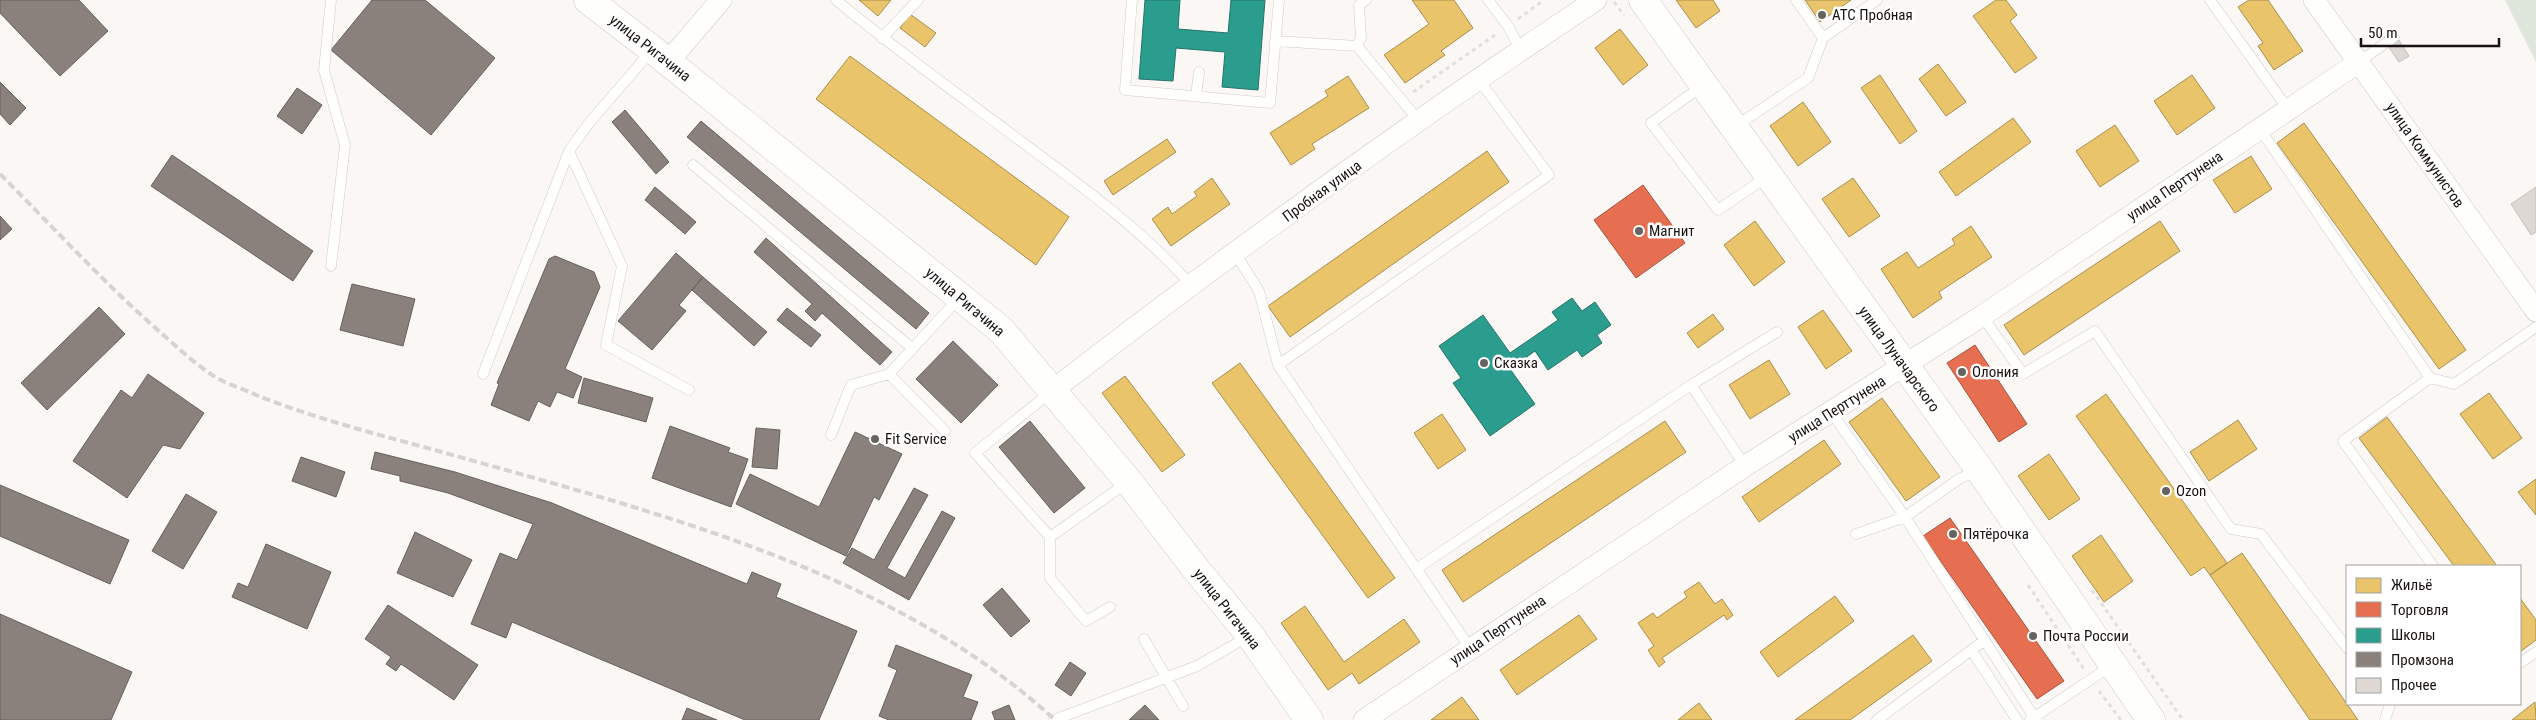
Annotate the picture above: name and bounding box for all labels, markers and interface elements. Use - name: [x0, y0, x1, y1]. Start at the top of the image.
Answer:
- place label: АТС Пробная: [1832, 6, 1913, 24]
- marker: АТС Пробная: [1816, 9, 1828, 21]
- street label: улица Ригачина: [606, 11, 694, 85]
- scale bar: [2361, 15, 2498, 47]
- text: 50 m: [2368, 24, 2398, 42]
- street label: улица Коммунистов: [2382, 99, 2468, 211]
- street label: улица Перттунена: [2124, 147, 2226, 225]
- street label: Пробная улица: [1279, 156, 1365, 226]
- place label: Магнит: [1649, 222, 1695, 240]
- marker: Магнит: [1633, 225, 1645, 237]
- street label: улица Ригачина: [922, 264, 1008, 340]
- street label: улица Луначарского: [1855, 303, 1943, 415]
- place label: Сказка: [1494, 354, 1538, 372]
- marker: Сказка: [1478, 357, 1490, 369]
- place label: Олония: [1972, 363, 2019, 381]
- marker: Олония: [1956, 366, 1968, 378]
- street label: улица Перттунена: [1785, 372, 1889, 446]
- place label: Fit Service: [885, 430, 947, 448]
- marker: Fit Service: [869, 433, 881, 445]
- place label: Ozon: [2176, 482, 2206, 500]
- marker: Ozon: [2160, 485, 2172, 497]
- place label: Пятёрочка: [1963, 525, 2029, 543]
- marker: Пятёрочка: [1947, 528, 1959, 540]
- street label: улица Ригачина: [1190, 565, 1264, 653]
- legend: [2346, 565, 2521, 705]
- text: Жильё: [2391, 576, 2432, 594]
- street label: улица Перттунена: [1447, 591, 1549, 669]
- text: Торговля: [2391, 601, 2448, 619]
- text: Школы: [2391, 626, 2436, 644]
- place label: Почта России: [2043, 627, 2129, 645]
- marker: Почта России: [2027, 630, 2039, 642]
- text: Промзона: [2391, 651, 2454, 669]
- text: Прочее: [2391, 676, 2437, 694]

